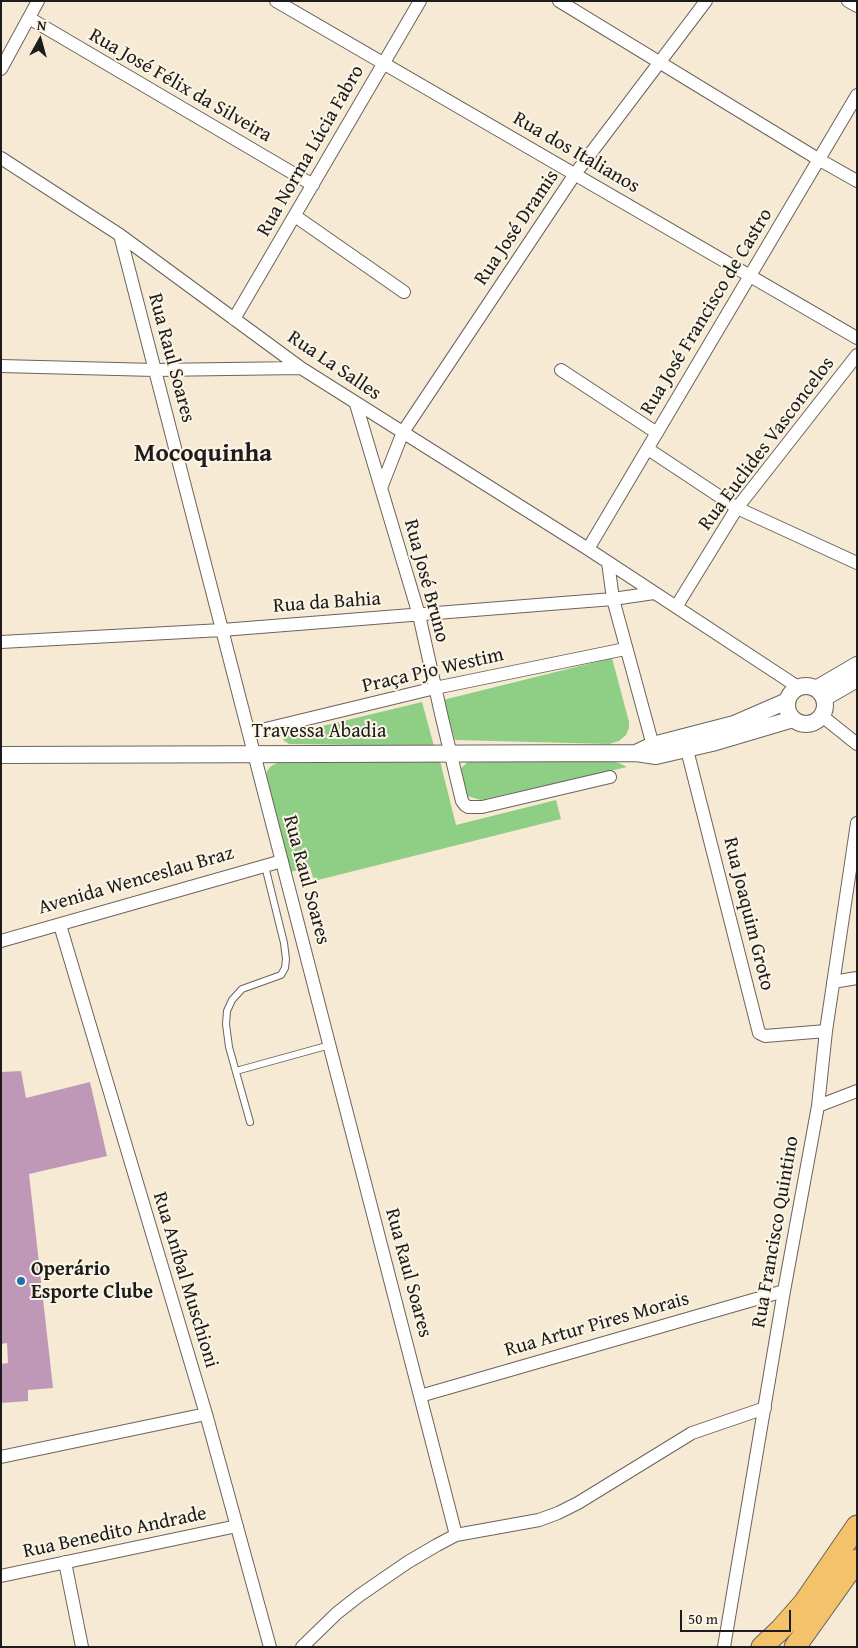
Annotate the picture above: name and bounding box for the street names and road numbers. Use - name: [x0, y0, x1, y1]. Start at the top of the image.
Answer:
- street label: Rua José Félix da Silveira: [84, 24, 276, 148]
- street label: Rua Norma Lúcia Fabro: [252, 61, 370, 241]
- street label: Rua dos Italianos: [508, 107, 644, 199]
- street label: Rua José Dramis: [470, 166, 564, 290]
- street label: Rua José Francisco de Castro: [636, 204, 778, 420]
- street label: Rua Raul Soares: [142, 291, 200, 425]
- street label: Rua La Salles: [283, 326, 385, 406]
- street label: Rua Euclides Vasconcelos: [694, 353, 840, 535]
- street label: Rua José Bruno: [398, 517, 454, 645]
- street label: Rua da Bahia: [272, 587, 382, 619]
- street label: Praça Pjo Westim: [360, 643, 506, 699]
- street label: Travessa Abadia: [252, 720, 386, 744]
- street label: Rua Raul Soares: [277, 813, 335, 947]
- street label: Rua Joaquim Groto: [717, 835, 779, 993]
- street label: Avenida Wenceslau Braz: [35, 842, 237, 920]
- street label: Rua Francisco Quintino: [747, 1134, 805, 1330]
- street label: Rua Aníbal Muschioni: [147, 1189, 223, 1371]
- street label: Rua Raul Soares: [379, 1206, 437, 1340]
- street label: Rua Artur Pires Morais: [502, 1287, 692, 1363]
- street label: Rua Benedito Andrade: [21, 1502, 209, 1564]

